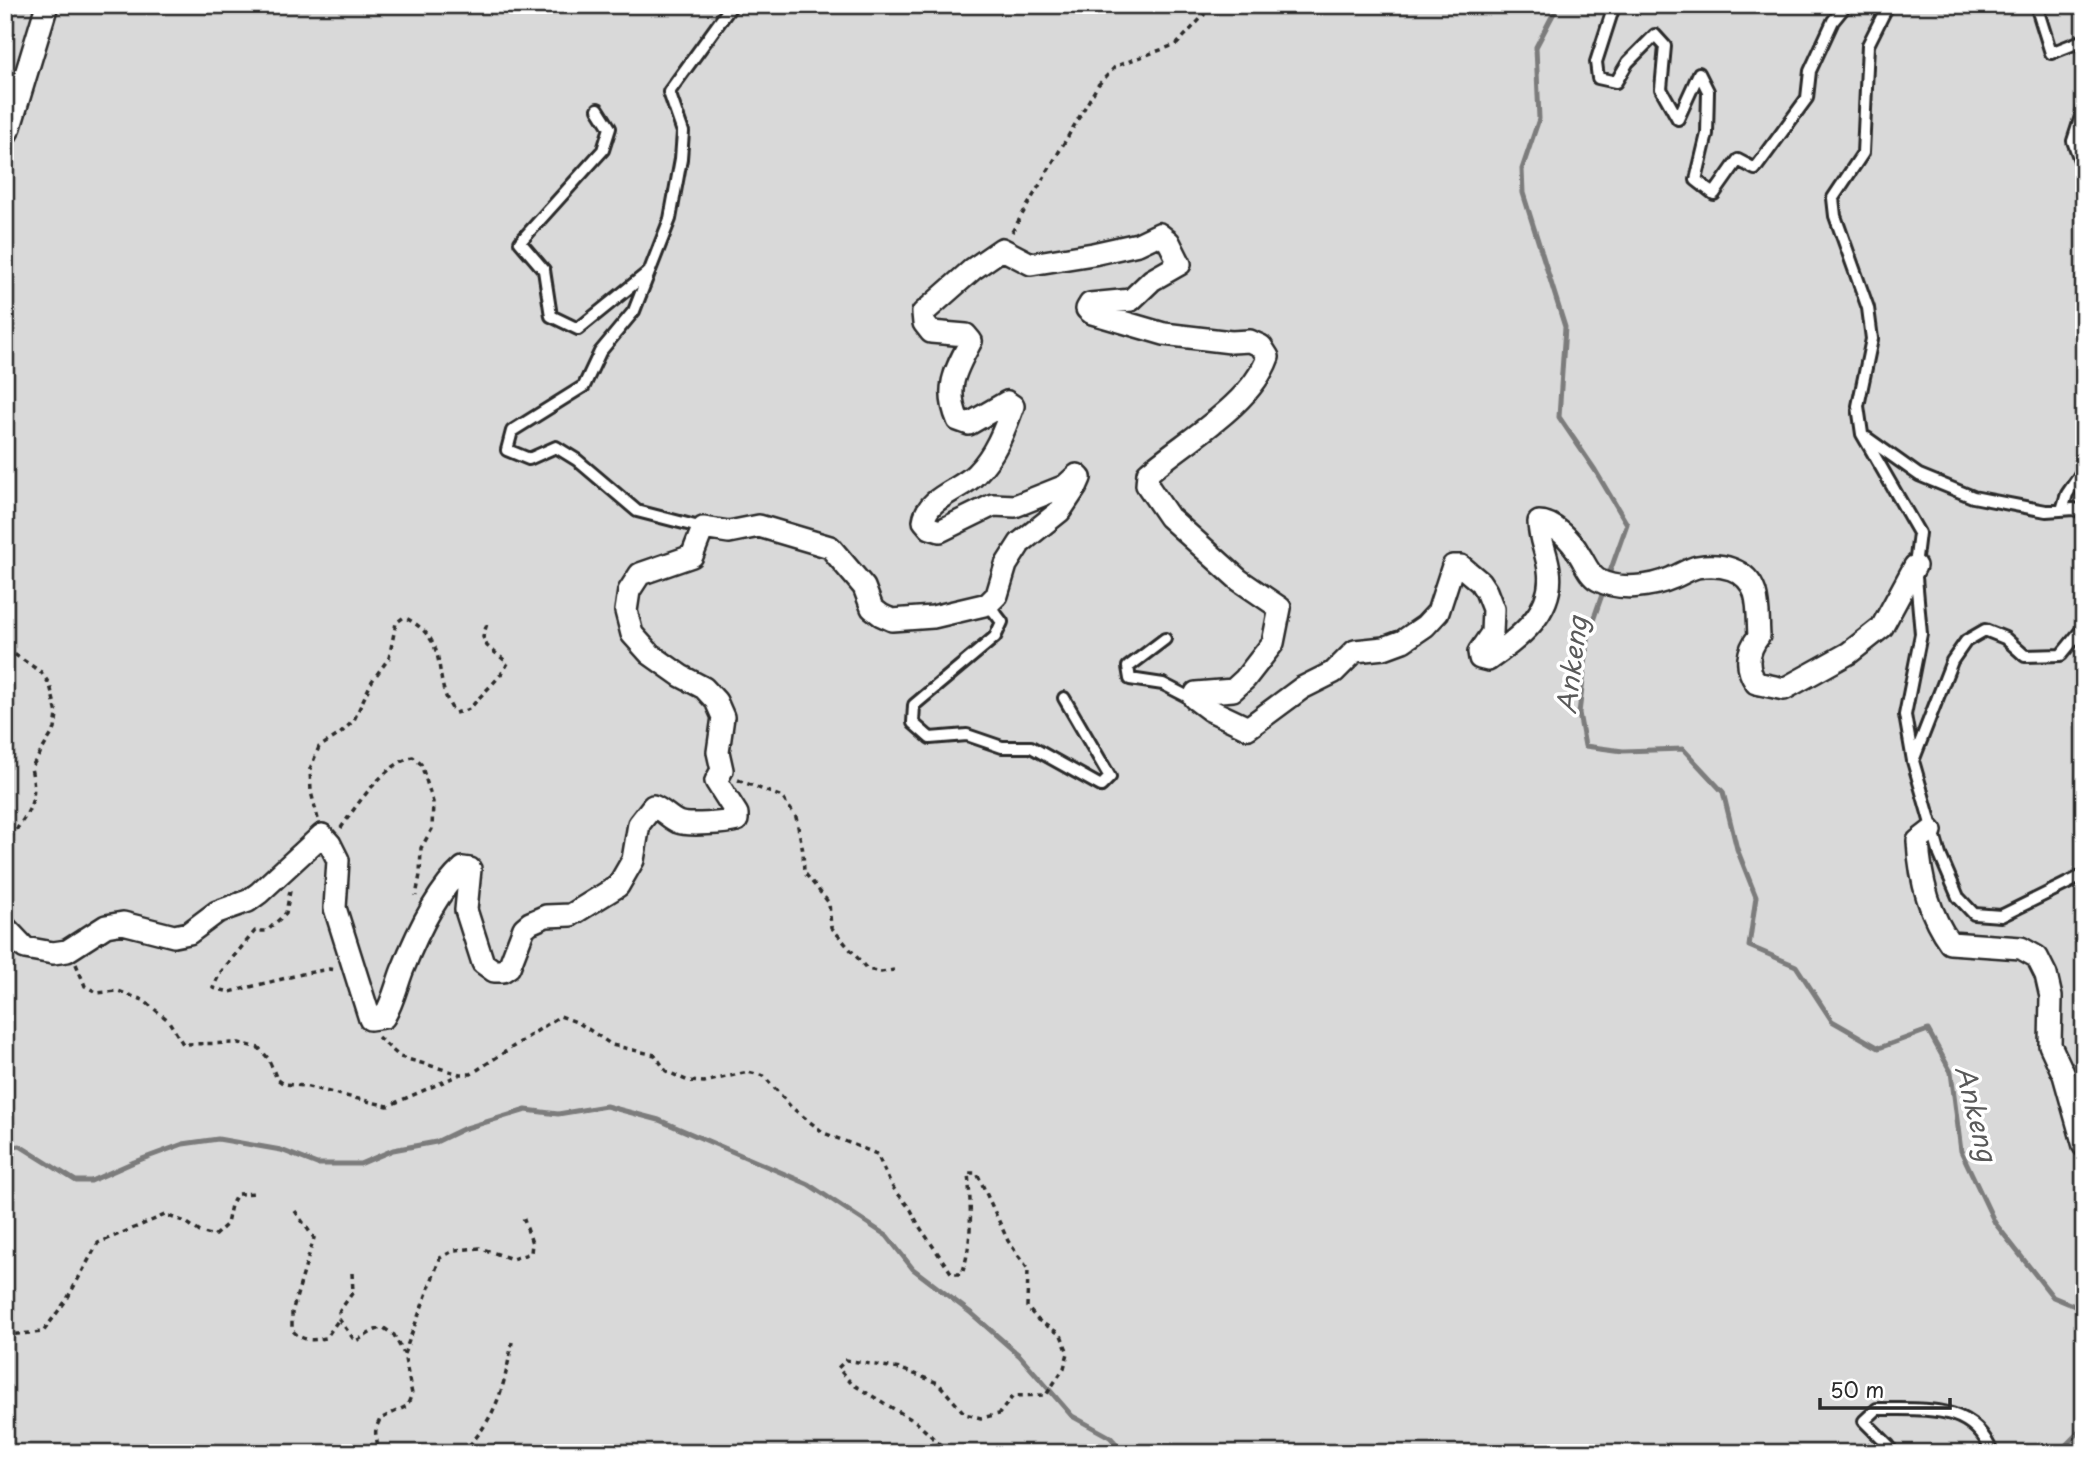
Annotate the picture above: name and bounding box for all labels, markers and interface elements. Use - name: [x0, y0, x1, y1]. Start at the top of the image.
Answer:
- water label: Ankeng: [1546, 612, 1597, 716]
- water label: Ankeng: [1946, 1061, 2008, 1167]
- scale bar: [1820, 1367, 1949, 1411]
- text: 50 m: [1830, 1373, 1884, 1405]

